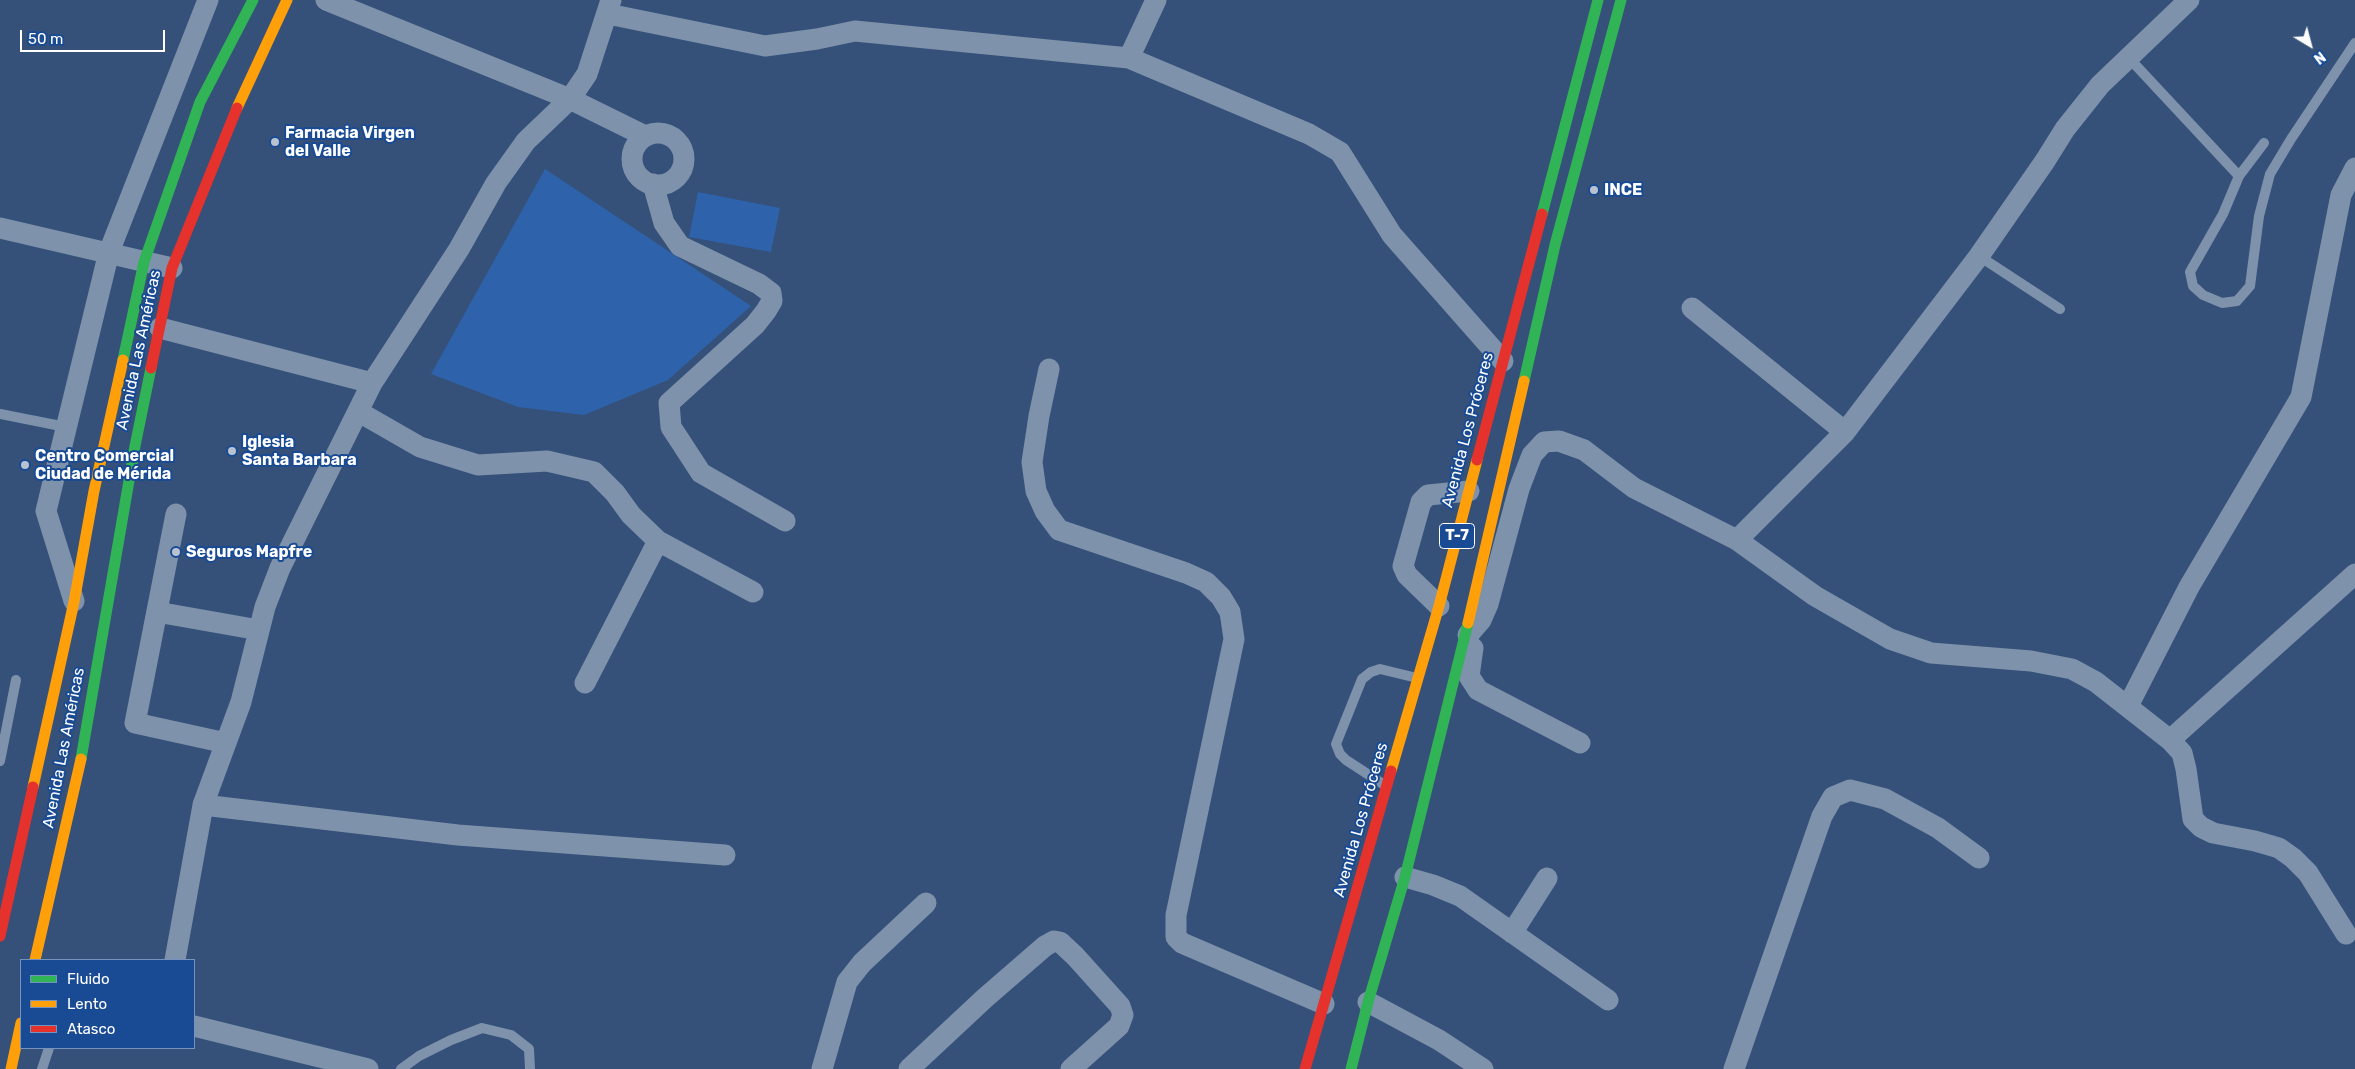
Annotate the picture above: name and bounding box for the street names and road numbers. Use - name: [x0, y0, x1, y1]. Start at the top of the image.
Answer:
- street label: Avenida Las Américas: [113, 268, 165, 432]
- street label: Avenida Los Próceres: [1438, 350, 1498, 510]
- road number: T-7: [1440, 524, 1474, 548]
- street label: Avenida Las Américas: [39, 666, 89, 830]
- street label: Avenida Los Próceres: [1330, 740, 1392, 900]

